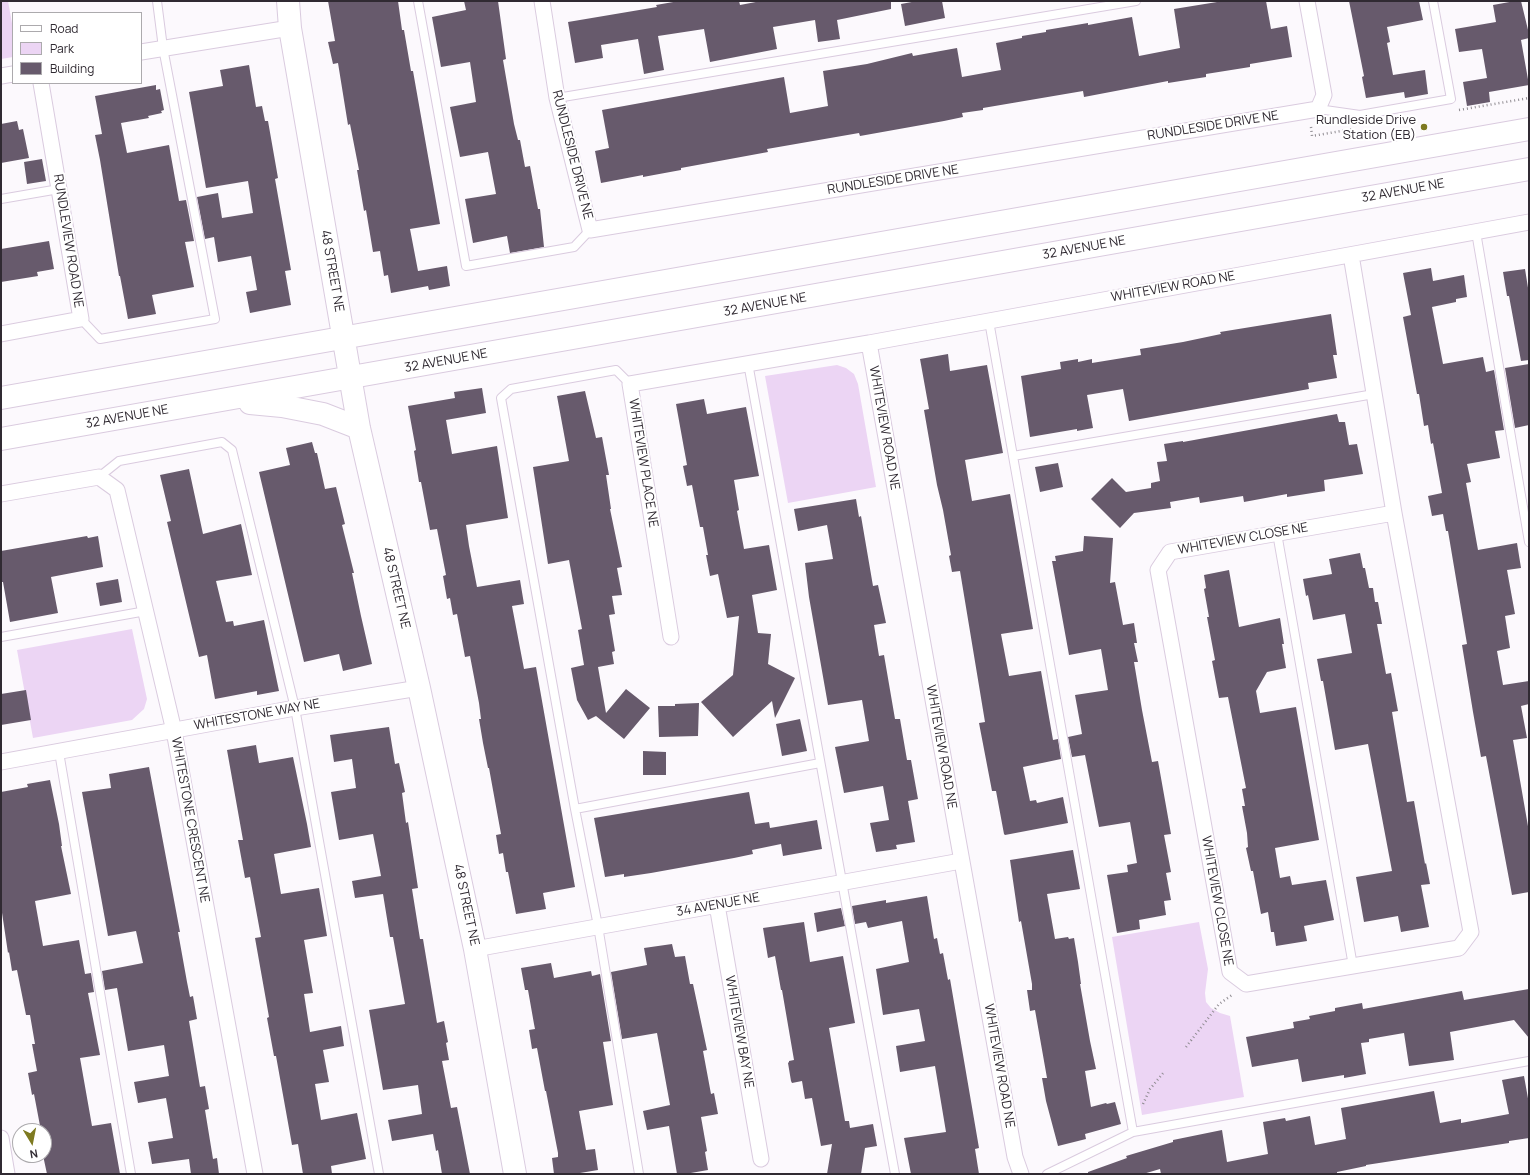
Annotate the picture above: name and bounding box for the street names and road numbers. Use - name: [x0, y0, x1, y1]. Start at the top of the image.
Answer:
- street label: RUNDLESIDE DRIVE NE: [548, 89, 596, 221]
- street label: RUNDLESIDE DRIVE NE: [1146, 108, 1280, 144]
- street label: RUNDLESIDE DRIVE NE: [826, 162, 960, 198]
- street label: RUNDLEVIEW ROAD NE: [50, 173, 86, 309]
- street label: 32 AVENUE NE: [1360, 176, 1446, 206]
- street label: 48 STREET NE: [317, 229, 347, 313]
- street label: 32 AVENUE NE: [1041, 233, 1127, 263]
- street label: WHITEVIEW ROAD NE: [1110, 268, 1236, 306]
- street label: 32 AVENUE NE: [722, 290, 808, 320]
- street label: 32 AVENUE NE: [403, 346, 489, 376]
- street label: WHITEVIEW ROAD NE: [865, 365, 903, 491]
- street label: WHITEVIEW PLACE NE: [625, 397, 661, 529]
- street label: 32 AVENUE NE: [84, 402, 170, 432]
- street label: WHITEVIEW CLOSE NE: [1177, 520, 1309, 558]
- street label: 48 STREET NE: [379, 546, 413, 630]
- street label: WHITEVIEW ROAD NE: [922, 684, 960, 810]
- street label: WHITESTONE WAY NE: [193, 696, 321, 734]
- street label: WHITESTONE CRESCENT NE: [168, 736, 212, 904]
- street label: WHITEVIEW CLOSE NE: [1198, 835, 1236, 967]
- street label: 48 STREET NE: [450, 863, 482, 947]
- street label: 34 AVENUE NE: [675, 890, 761, 920]
- street label: WHITEVIEW BAY NE: [721, 975, 757, 1089]
- street label: WHITEVIEW ROAD NE: [980, 1003, 1018, 1129]

